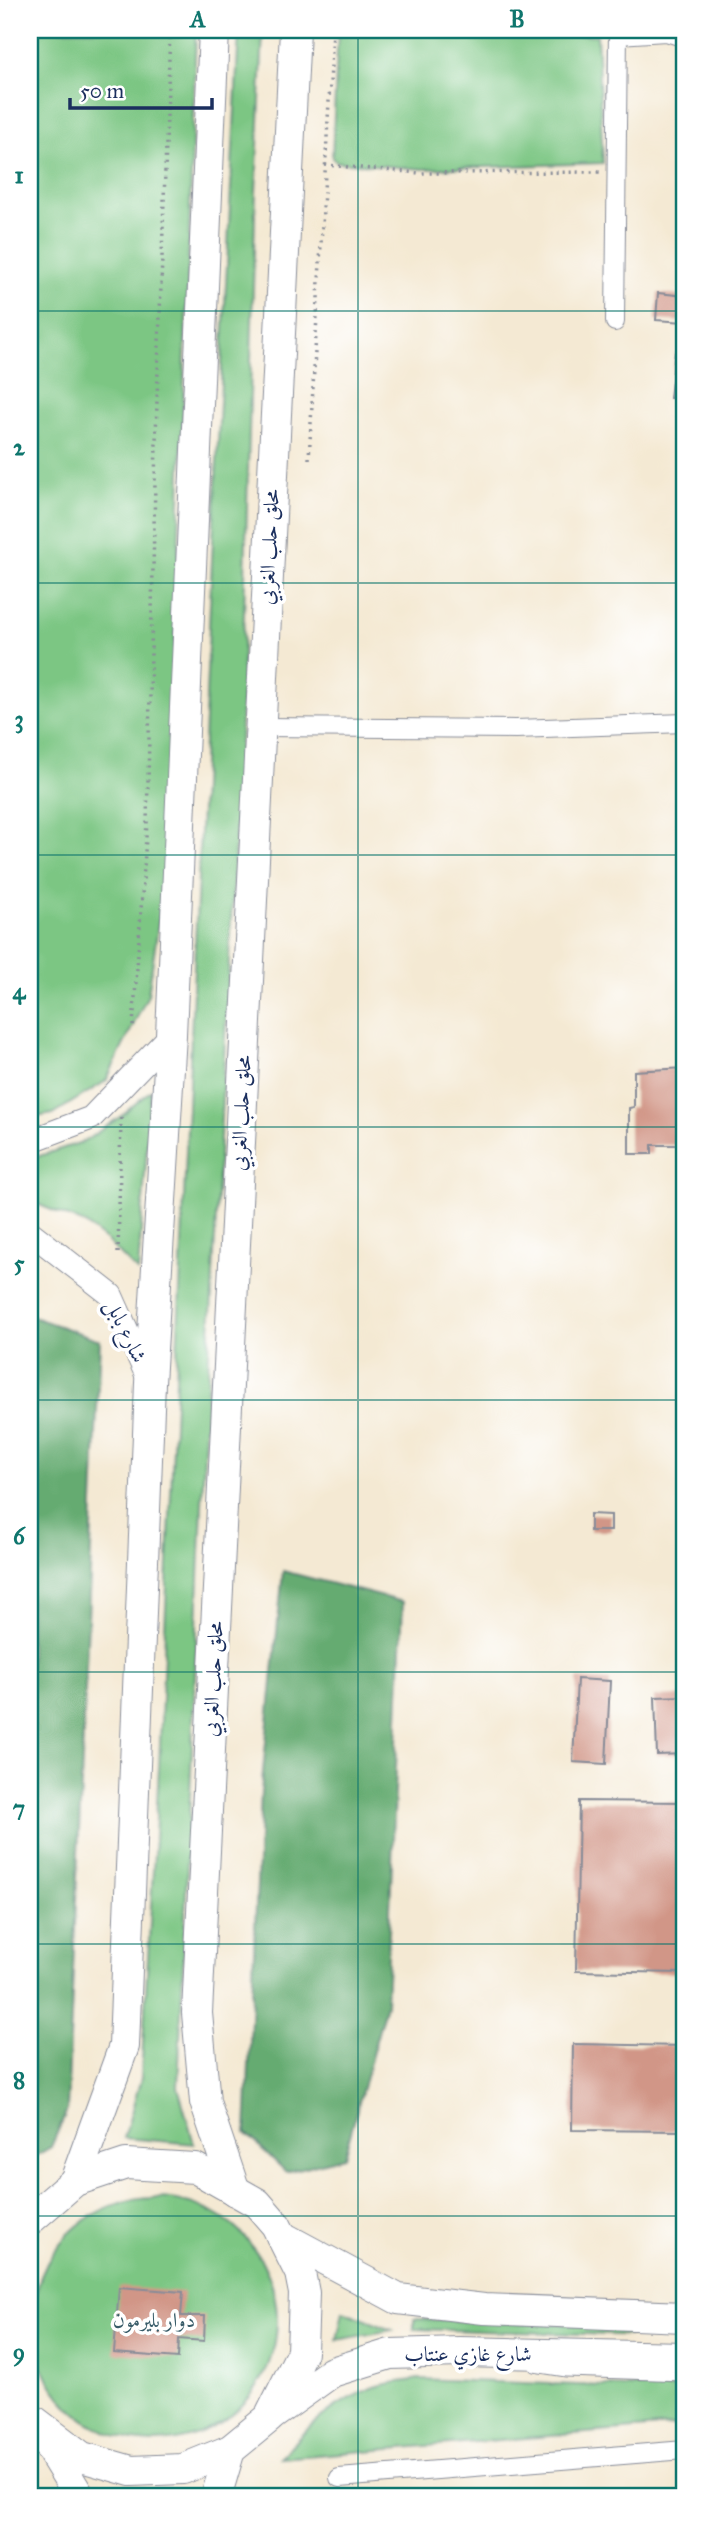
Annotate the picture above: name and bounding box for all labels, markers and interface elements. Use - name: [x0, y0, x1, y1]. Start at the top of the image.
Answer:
- text: A: [188, 5, 206, 33]
- text: B: [509, 5, 525, 33]
- scale bar: [70, 66, 212, 110]
- text: 50 m: [80, 78, 125, 104]
- text: 1: [14, 161, 24, 189]
- text: 2: [13, 433, 25, 461]
- street label: محلق حلب الغربي: [253, 488, 289, 606]
- text: 3: [14, 705, 24, 734]
- text: 4: [13, 977, 27, 1005]
- street label: محلق حلب الغربي: [225, 1054, 261, 1172]
- text: 5: [14, 1249, 25, 1277]
- street label: شارع بابل: [95, 1295, 152, 1369]
- text: 6: [13, 1522, 26, 1550]
- street label: محلق حلب الغربي: [197, 1620, 233, 1738]
- text: 7: [13, 1794, 25, 1822]
- text: 8: [13, 2066, 25, 2094]
- park label: دوار بليرمون: [113, 2307, 195, 2333]
- text: 9: [13, 2338, 25, 2367]
- street label: شارع غازي عنتاب: [404, 2341, 532, 2372]

